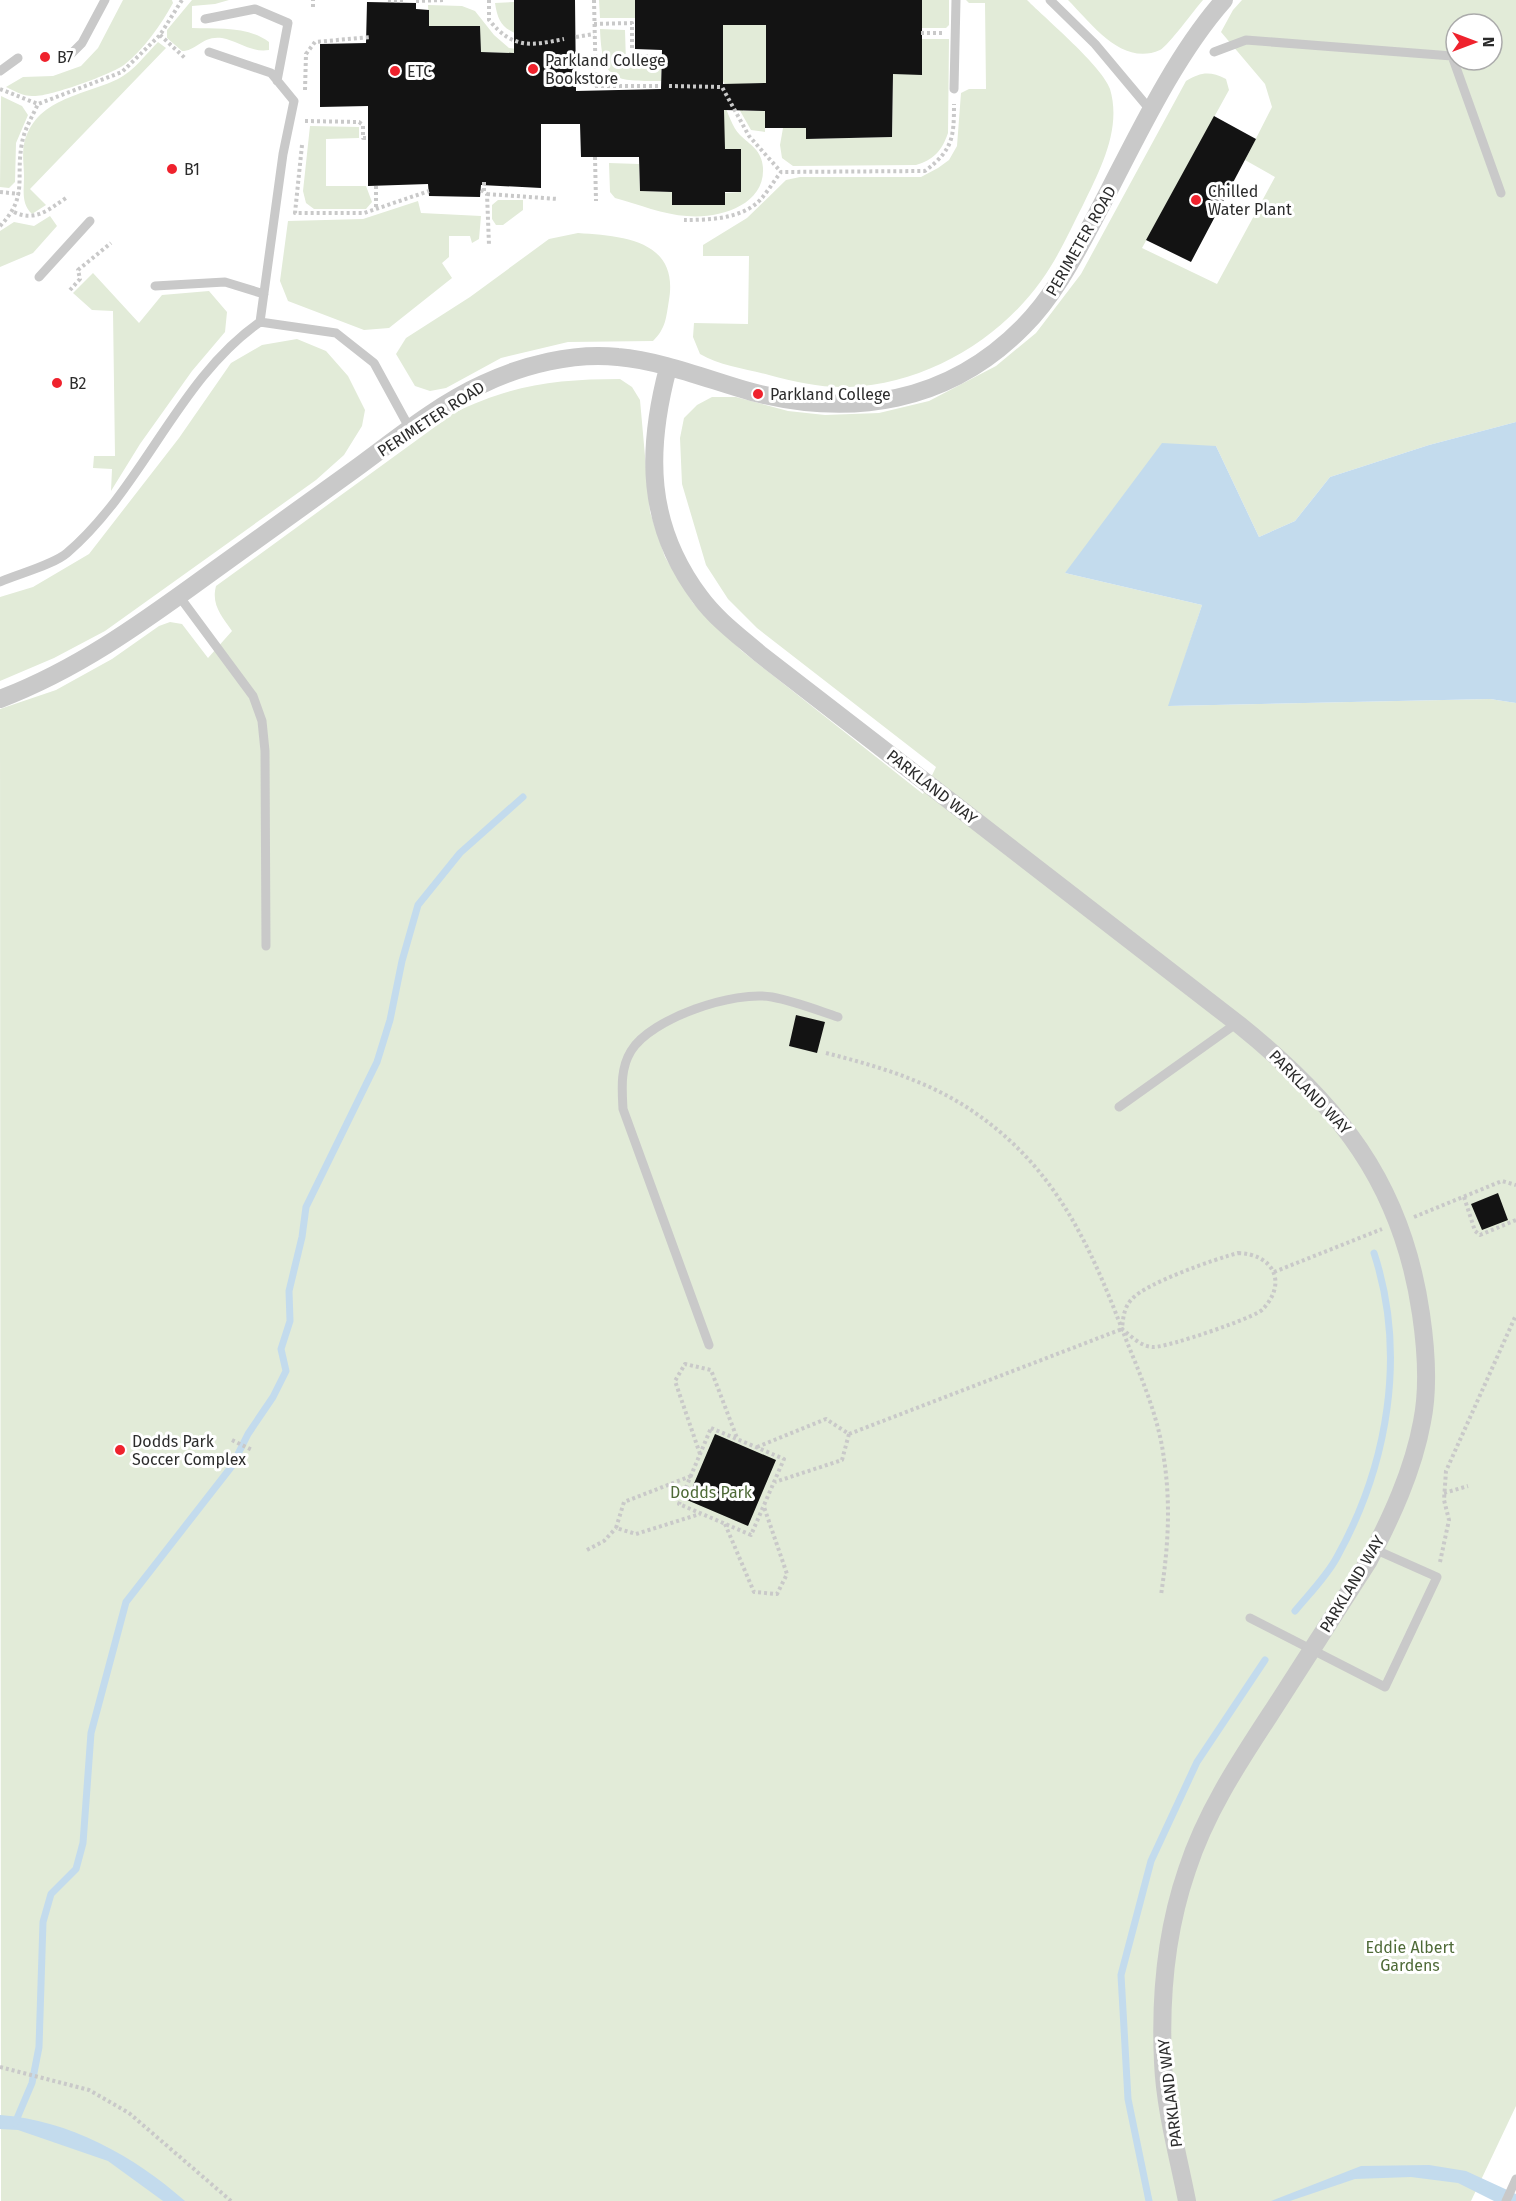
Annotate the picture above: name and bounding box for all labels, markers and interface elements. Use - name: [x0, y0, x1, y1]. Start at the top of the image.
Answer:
- north arrow: [1444, 12, 1504, 72]
- text: N: [1479, 37, 1498, 47]
- place label: B7: [57, 48, 73, 67]
- marker: B7: [38, 50, 52, 64]
- place label: Parkland College Bookstore: [545, 51, 666, 88]
- place label: ETC: [407, 62, 432, 81]
- marker: Parkland College Bookstore: [526, 62, 540, 76]
- marker: ETC: [388, 64, 402, 78]
- place label: B1: [184, 160, 200, 179]
- marker: B1: [165, 162, 179, 176]
- place label: Chilled Water Plant: [1208, 182, 1292, 219]
- street label: PERIMETER ROAD: [1042, 183, 1120, 299]
- marker: Chilled Water Plant: [1189, 193, 1203, 207]
- place label: B2: [69, 374, 86, 393]
- marker: B2: [50, 376, 64, 390]
- street label: PERIMETER ROAD: [374, 377, 488, 461]
- place label: Parkland College: [770, 385, 891, 404]
- marker: Parkland College: [751, 387, 765, 401]
- street label: PARKLAND WAY: [883, 746, 981, 828]
- street label: PARKLAND WAY: [1265, 1046, 1355, 1138]
- place label: Dodds Park Soccer Complex: [132, 1432, 246, 1469]
- marker: Dodds Park Soccer Complex: [113, 1443, 127, 1457]
- park label: Dodds Park: [670, 1483, 753, 1502]
- street label: PARKLAND WAY: [1316, 1532, 1388, 1636]
- park label: Eddie Albert Gardens: [1366, 1938, 1455, 1975]
- street label: PARKLAND WAY: [1154, 2037, 1186, 2149]

